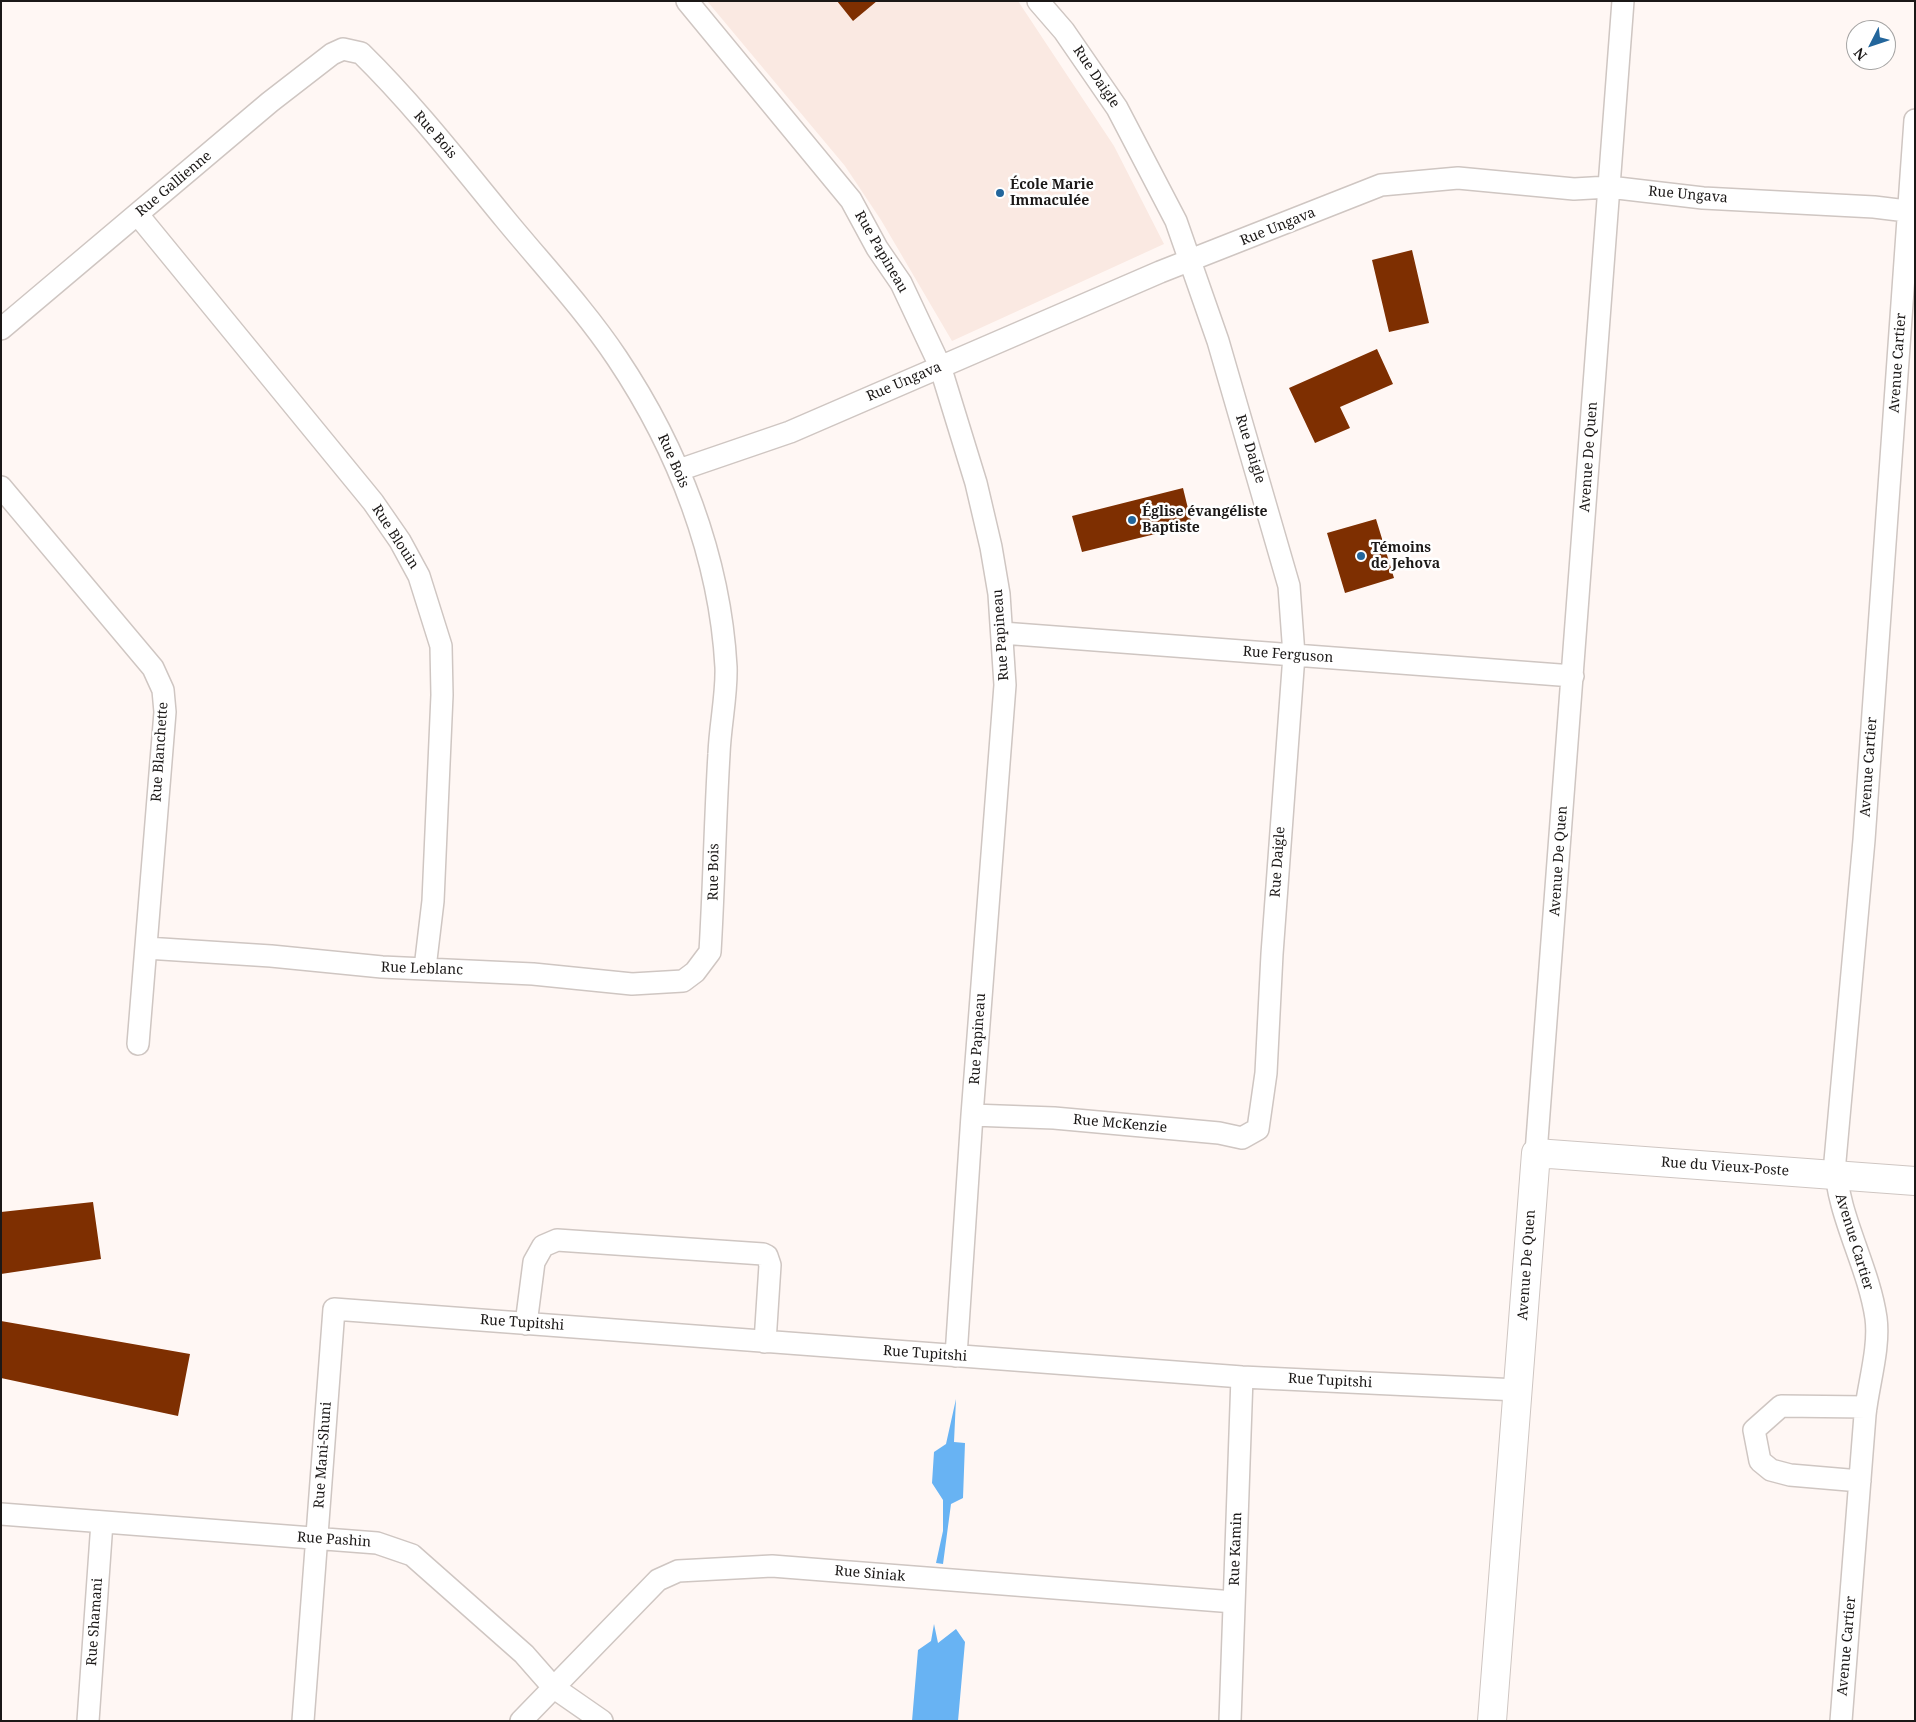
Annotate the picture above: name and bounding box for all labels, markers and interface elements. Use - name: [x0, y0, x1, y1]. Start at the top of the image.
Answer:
- north arrow: [1846, 20, 1896, 70]
- street label: Rue Daigle: [1069, 43, 1123, 111]
- text: N: [1849, 44, 1871, 65]
- street label: Rue Bois: [410, 108, 460, 162]
- street label: Rue Gallienne: [133, 148, 215, 220]
- place label: École Marie Immaculée: [1010, 177, 1094, 210]
- street label: Rue Ungava: [1648, 183, 1728, 207]
- marker: École Marie Immaculée: [994, 187, 1006, 199]
- street label: Rue Ungava: [1238, 204, 1318, 250]
- street label: Rue Papineau: [851, 208, 911, 296]
- street label: Avenue Cartier: [1886, 312, 1910, 414]
- street label: Rue Ungava: [864, 359, 944, 405]
- street label: Avenue De Quen: [1577, 401, 1601, 513]
- street label: Rue Daigle: [1232, 413, 1268, 485]
- street label: Rue Bois: [654, 431, 692, 491]
- street label: Rue Blouin: [368, 502, 422, 572]
- place label: Église évangéliste Baptiste: [1142, 504, 1268, 536]
- marker: Église évangéliste Baptiste: [1126, 514, 1138, 526]
- place label: Témoins de Jehova: [1371, 540, 1440, 572]
- marker: Témoins de Jehova: [1355, 550, 1367, 562]
- street label: Rue Papineau: [989, 589, 1013, 681]
- street label: Rue Ferguson: [1242, 643, 1334, 667]
- street label: Rue Blanchette: [148, 701, 172, 803]
- street label: Avenue Cartier: [1857, 716, 1881, 818]
- street label: Avenue De Quen: [1547, 805, 1571, 917]
- street label: Rue Daigle: [1267, 826, 1289, 898]
- street label: Rue Bois: [705, 843, 723, 901]
- street label: Rue Leblanc: [381, 959, 463, 979]
- street label: Rue Papineau: [966, 993, 990, 1085]
- street label: Rue McKenzie: [1072, 1112, 1168, 1136]
- street label: Rue du Vieux-Poste: [1660, 1154, 1790, 1180]
- street label: Avenue Cartier: [1831, 1192, 1877, 1292]
- street label: Avenue De Quen: [1515, 1209, 1539, 1321]
- street label: Rue Tupitshi: [479, 1312, 565, 1334]
- street label: Rue Tupitshi: [882, 1343, 968, 1365]
- street label: Rue Tupitshi: [1287, 1370, 1373, 1392]
- street label: Rue Mani-Shuni: [311, 1401, 335, 1509]
- street label: Rue Kamin: [1226, 1512, 1246, 1586]
- street label: Rue Pashin: [296, 1529, 372, 1551]
- street label: Rue Siniak: [834, 1563, 906, 1585]
- street label: Rue Shamani: [84, 1577, 106, 1667]
- street label: Avenue Cartier: [1834, 1595, 1860, 1697]

